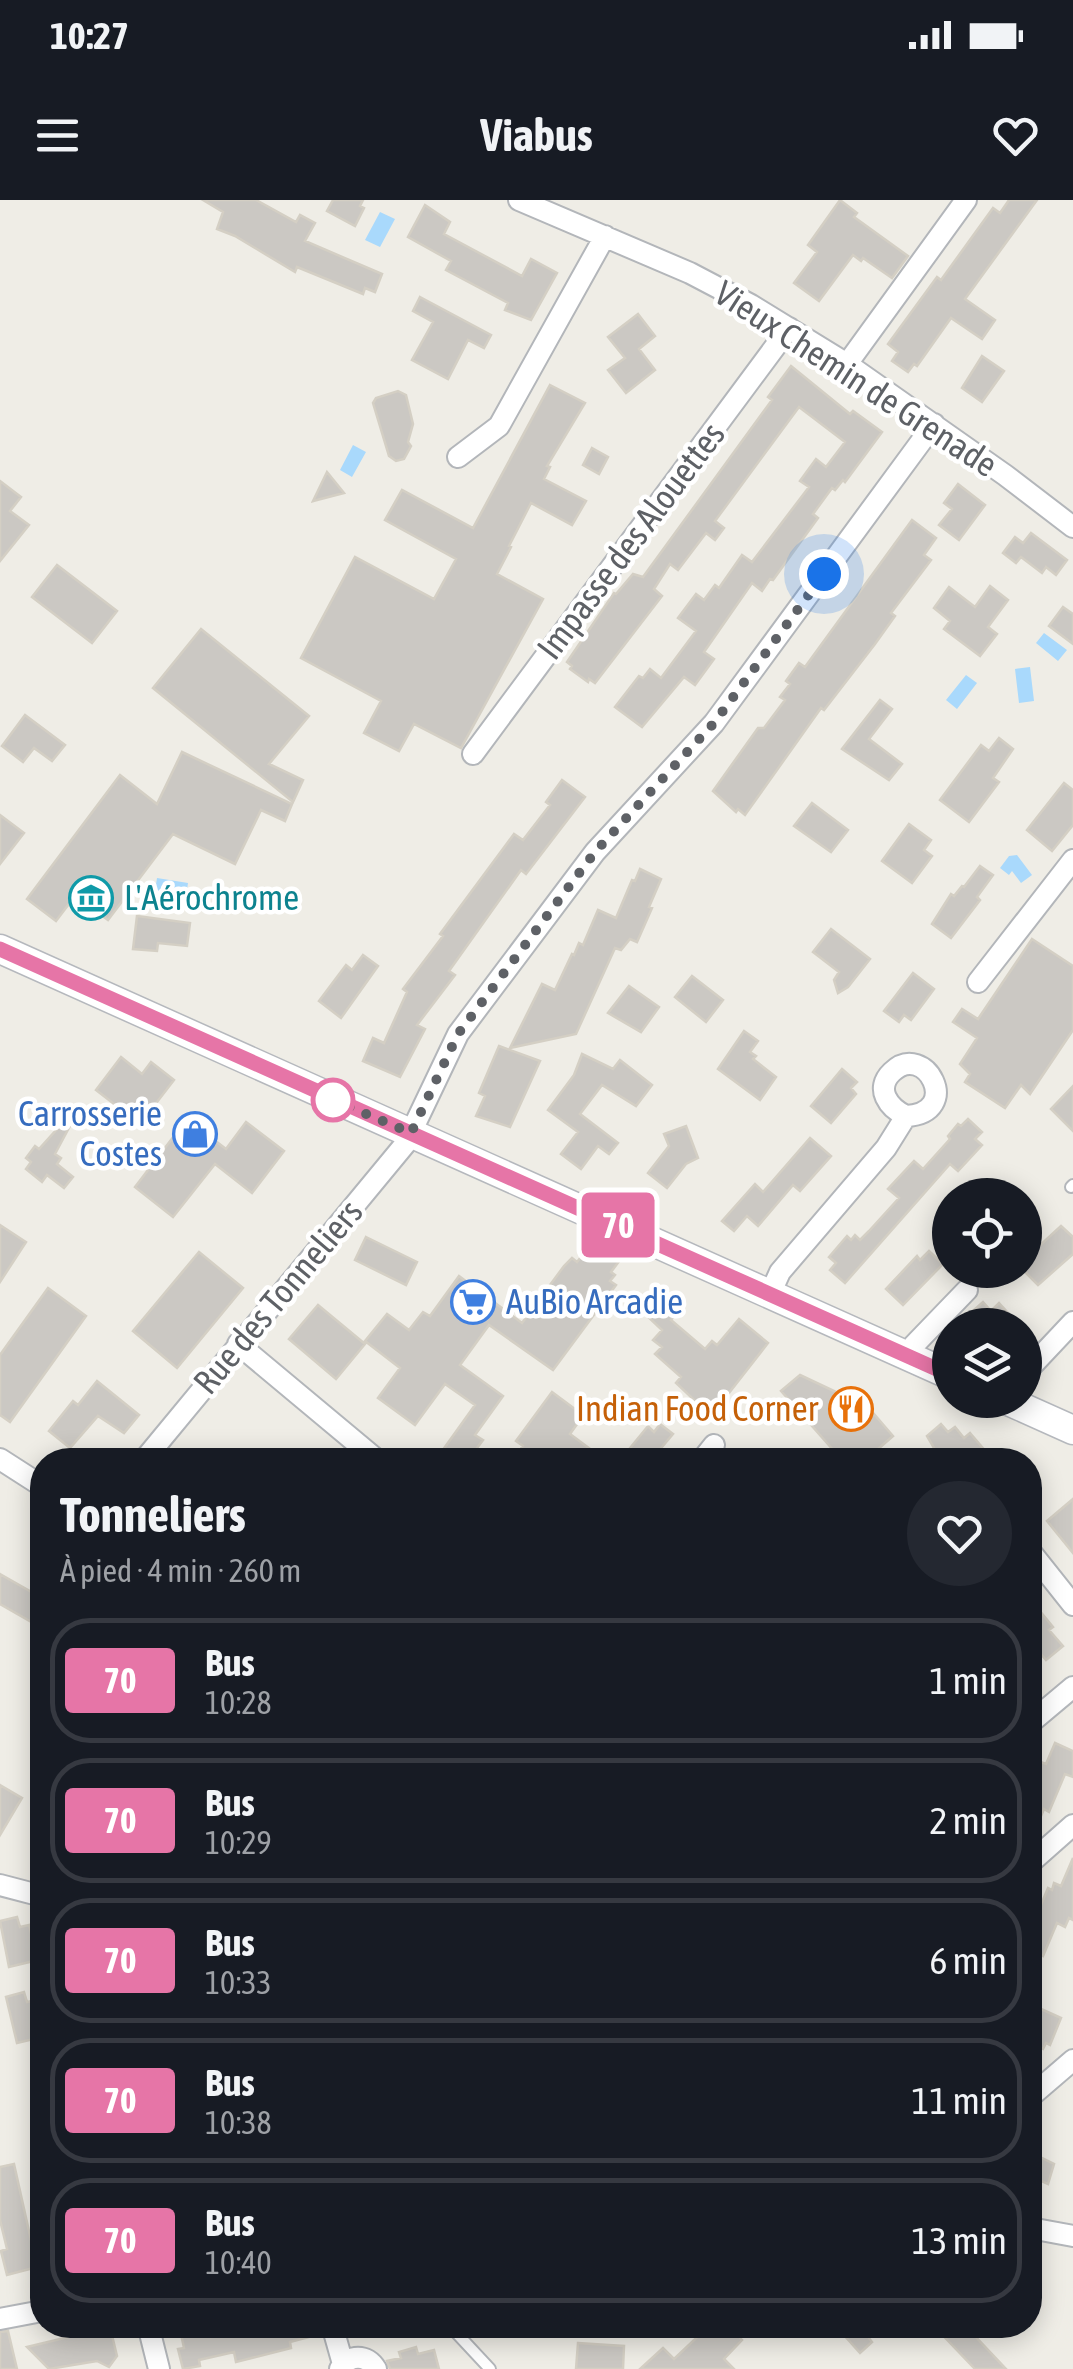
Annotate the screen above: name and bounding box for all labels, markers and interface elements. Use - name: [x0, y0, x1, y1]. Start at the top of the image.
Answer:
- text: 10:27: [50, 14, 129, 57]
- icon: menu: [30, 108, 85, 163]
- icon: heart: [988, 108, 1043, 163]
- text: Viabus: [480, 109, 593, 161]
- street label: Vieux Chemin de Grenade: [708, 272, 1005, 484]
- street label: Impasse des Alouettes: [528, 414, 732, 666]
- your location: [799, 549, 849, 599]
- museum icon: L'Aérochrome: [68, 875, 114, 921]
- place label: L'Aérochrome: [124, 877, 299, 917]
- unlabelled marker: [312, 1079, 354, 1121]
- place label: Carrosserie Costes: [18, 1093, 162, 1173]
- shop icon: Carrosserie Costes: [172, 1111, 218, 1157]
- map controls: [932, 1178, 1042, 1418]
- button: locate: [932, 1178, 1042, 1288]
- street label: Rue des Tonneliers: [185, 1192, 370, 1401]
- line badge: 70: [573, 1192, 663, 1258]
- text: 70: [602, 1205, 634, 1245]
- supermarket icon: AuBio Arcadie: [450, 1279, 496, 1325]
- place label: AuBio Arcadie: [506, 1281, 683, 1321]
- button: layers: [932, 1308, 1042, 1418]
- restaurant icon: Indian Food Corner: [828, 1386, 874, 1432]
- place label: Indian Food Corner: [576, 1388, 819, 1428]
- button: heart: [907, 1481, 1012, 1586]
- text: Tonneliers: [60, 1487, 246, 1542]
- text: À pied · 4 min · 260 m: [60, 1552, 301, 1589]
- text: Bus: [205, 1641, 255, 1684]
- text: 1 min: [929, 1659, 1007, 1702]
- text: 70: [104, 1660, 136, 1700]
- text: 10:28: [205, 1684, 272, 1721]
- text: Bus: [205, 1781, 255, 1824]
- text: 2 min: [929, 1799, 1007, 1842]
- text: 70: [104, 1800, 136, 1840]
- text: 10:29: [205, 1824, 272, 1861]
- text: Bus: [205, 1921, 255, 1964]
- text: 6 min: [929, 1939, 1007, 1982]
- text: 70: [104, 1940, 136, 1980]
- text: 10:33: [205, 1964, 272, 2001]
- text: Bus: [205, 2061, 255, 2104]
- text: 11 min: [912, 2079, 1007, 2122]
- text: 70: [104, 2080, 136, 2120]
- text: 10:38: [205, 2104, 272, 2141]
- text: Bus: [205, 2201, 255, 2244]
- text: 13 min: [912, 2219, 1007, 2262]
- text: 70: [104, 2220, 136, 2260]
- text: 10:40: [205, 2244, 272, 2281]

